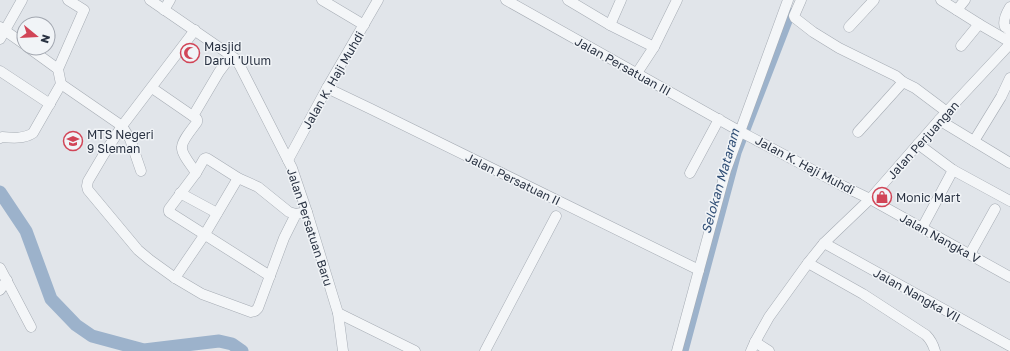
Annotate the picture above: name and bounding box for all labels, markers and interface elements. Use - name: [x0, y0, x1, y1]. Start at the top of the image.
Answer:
- north arrow: [16, 16, 56, 56]
- street label: Jalan K. Haji Muhdi: [299, 29, 367, 131]
- text: N: [39, 33, 53, 45]
- street label: Jalan Persatuan III: [572, 33, 674, 99]
- place label: Masjid Darul 'Ulum: [204, 39, 271, 68]
- mosque icon: Masjid Darul 'Ulum: [179, 42, 201, 64]
- street label: Jalan Perjuangan: [884, 98, 962, 182]
- water label: Selokan Mataram: [697, 126, 743, 235]
- place label: MTS Negeri 9 Sleman: [87, 127, 154, 156]
- school or university icon: MTS Negeri 9 Sleman: [62, 130, 84, 152]
- street label: Jalan K. Haji Muhdi: [753, 133, 857, 197]
- street label: Jalan Persatuan II: [463, 150, 563, 208]
- street label: Jalan Persatuan Baru: [284, 166, 336, 288]
- shop icon: Monic Mart: [871, 186, 893, 208]
- place label: Monic Mart: [896, 190, 961, 205]
- street label: Jalan Nangka V: [897, 210, 983, 266]
- street label: Jalan Nangka VII: [871, 265, 963, 325]

